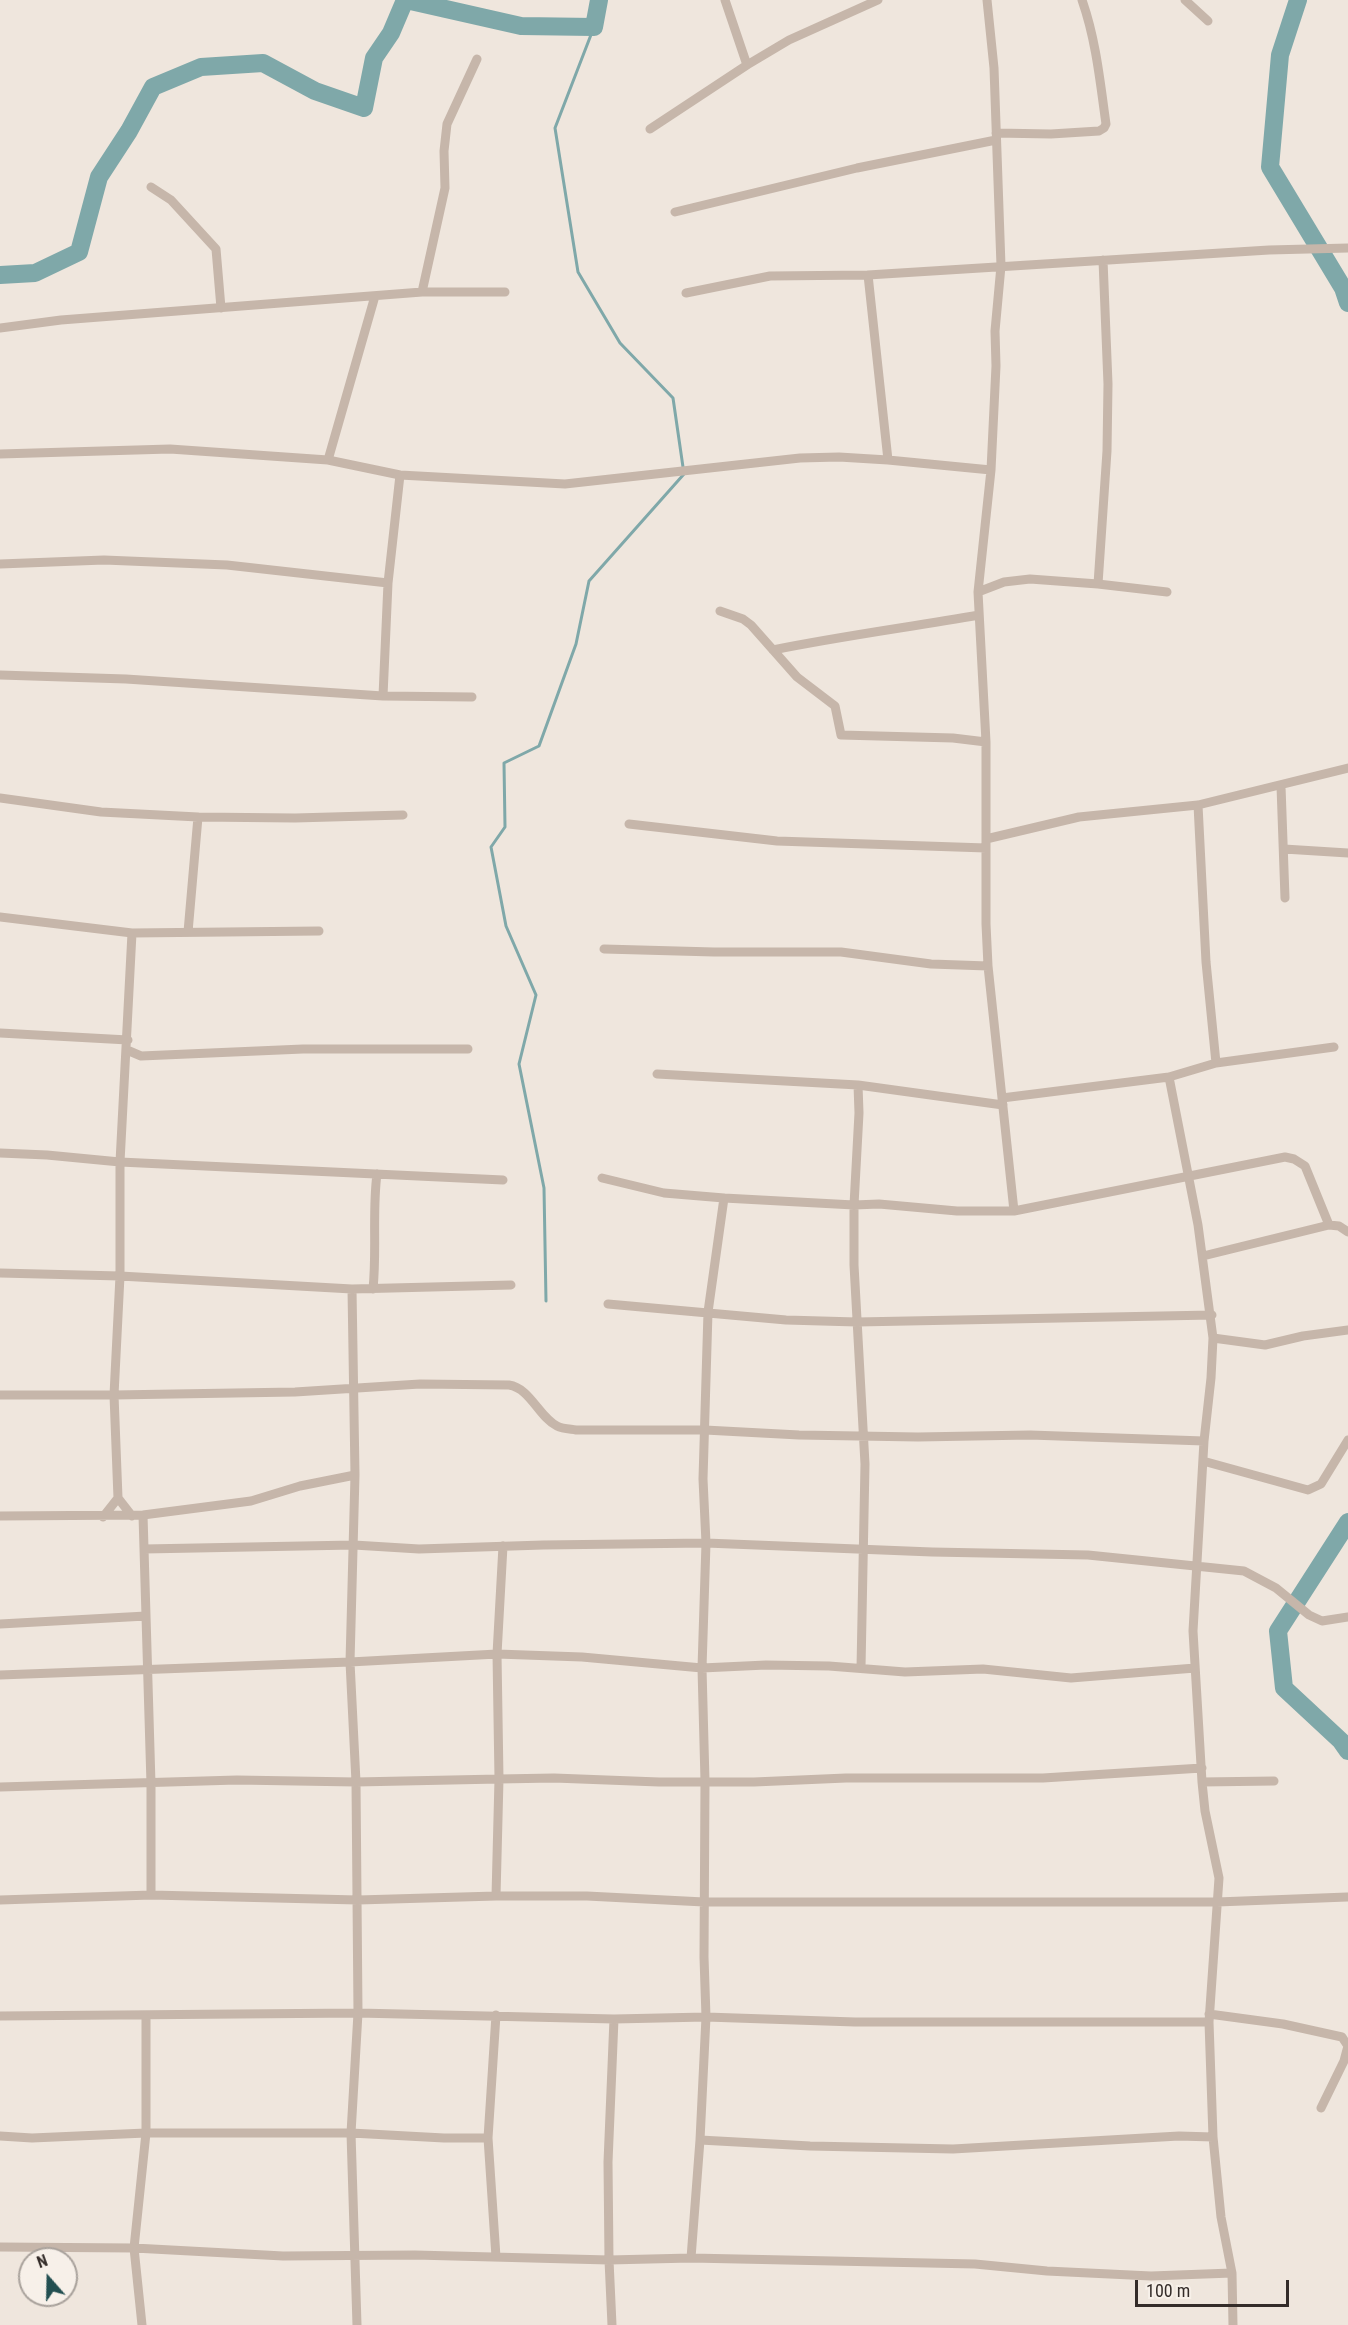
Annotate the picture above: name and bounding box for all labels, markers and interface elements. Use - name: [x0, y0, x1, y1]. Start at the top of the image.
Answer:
- north arrow: [18, 2247, 78, 2307]
- text: N: [34, 2251, 50, 2272]
- scale bar: [1138, 2268, 1292, 2306]
- text: 100 m: [1146, 2280, 1190, 2301]

